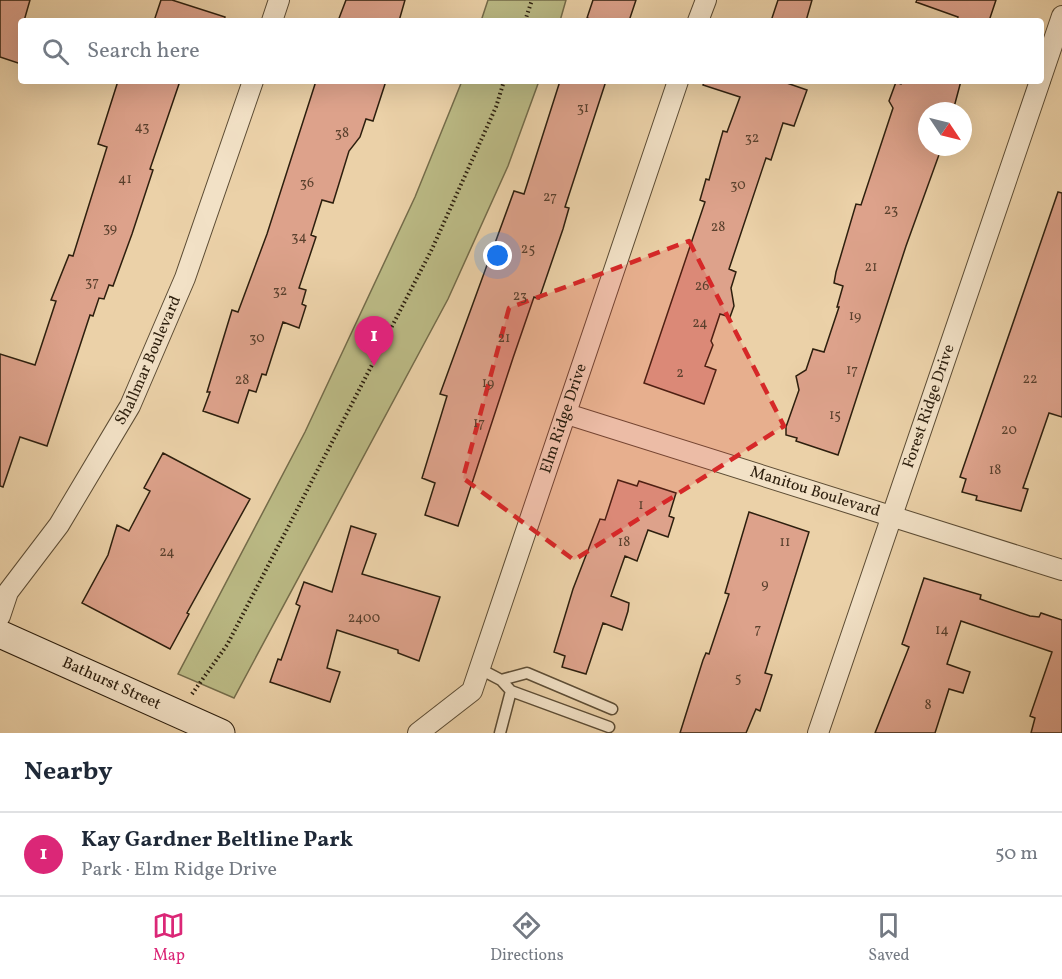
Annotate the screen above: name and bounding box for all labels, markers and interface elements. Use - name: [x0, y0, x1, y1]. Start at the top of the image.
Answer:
- search box: [18, 18, 1044, 84]
- icon: search: [39, 35, 72, 68]
- text: Search here: [87, 36, 200, 67]
- house number: 31: [577, 99, 589, 118]
- north arrow: [918, 102, 972, 156]
- house number: 43: [135, 118, 149, 137]
- house number: 38: [335, 124, 349, 143]
- house number: 32: [745, 129, 759, 148]
- house number: 41: [118, 170, 132, 189]
- house number: 36: [300, 174, 314, 193]
- house number: 30: [730, 176, 746, 195]
- house number: 27: [543, 188, 557, 207]
- house number: 23: [884, 201, 898, 220]
- house number: 28: [711, 218, 725, 237]
- house number: 39: [103, 219, 117, 238]
- house number: 34: [291, 228, 307, 247]
- house number: 25: [521, 240, 535, 259]
- your location: [483, 241, 512, 270]
- house number: 21: [865, 258, 877, 277]
- house number: 37: [85, 273, 99, 292]
- house number: 26: [695, 277, 709, 296]
- house number: 32: [273, 282, 287, 301]
- house number: 23: [513, 287, 527, 306]
- street label: Shallmar Boulevard: [110, 292, 187, 430]
- house number: 19: [849, 307, 861, 326]
- house number: 24: [692, 314, 708, 333]
- pin: 1: [354, 316, 394, 366]
- house number: 30: [249, 329, 265, 348]
- house number: 21: [498, 329, 510, 348]
- street label: Forest Ridge Drive: [898, 342, 961, 471]
- street label: Elm Ridge Drive: [535, 361, 593, 476]
- house number: 17: [846, 361, 858, 380]
- house number: 2: [676, 364, 684, 383]
- house number: 22: [1022, 370, 1038, 389]
- house number: 28: [235, 371, 249, 390]
- house number: 19: [482, 374, 494, 393]
- house number: 15: [829, 406, 841, 425]
- house number: 17: [473, 414, 485, 433]
- house number: 20: [1001, 421, 1017, 440]
- street label: Manitou Boulevard: [747, 461, 883, 523]
- house number: 18: [989, 461, 1001, 480]
- house number: 1: [638, 496, 644, 515]
- house number: 18: [618, 533, 630, 552]
- house number: 11: [780, 533, 790, 552]
- house number: 24: [159, 543, 175, 562]
- house number: 9: [761, 575, 769, 594]
- house number: 2400: [348, 609, 380, 628]
- house number: 7: [755, 620, 762, 639]
- house number: 14: [935, 621, 949, 640]
- street label: Bathurst Street: [58, 652, 165, 716]
- house number: 5: [735, 669, 741, 688]
- house number: 8: [924, 696, 932, 715]
- text: Nearby: [24, 754, 113, 790]
- text: Kay Gardner Beltline Park: [81, 825, 353, 856]
- text: 1: [39, 840, 48, 868]
- text: 50 m: [995, 840, 1038, 868]
- text: Park · Elm Ridge Drive: [81, 856, 277, 884]
- tab: Map: [152, 909, 185, 967]
- tab: Directions: [490, 909, 564, 967]
- tab: Saved: [868, 909, 910, 967]

